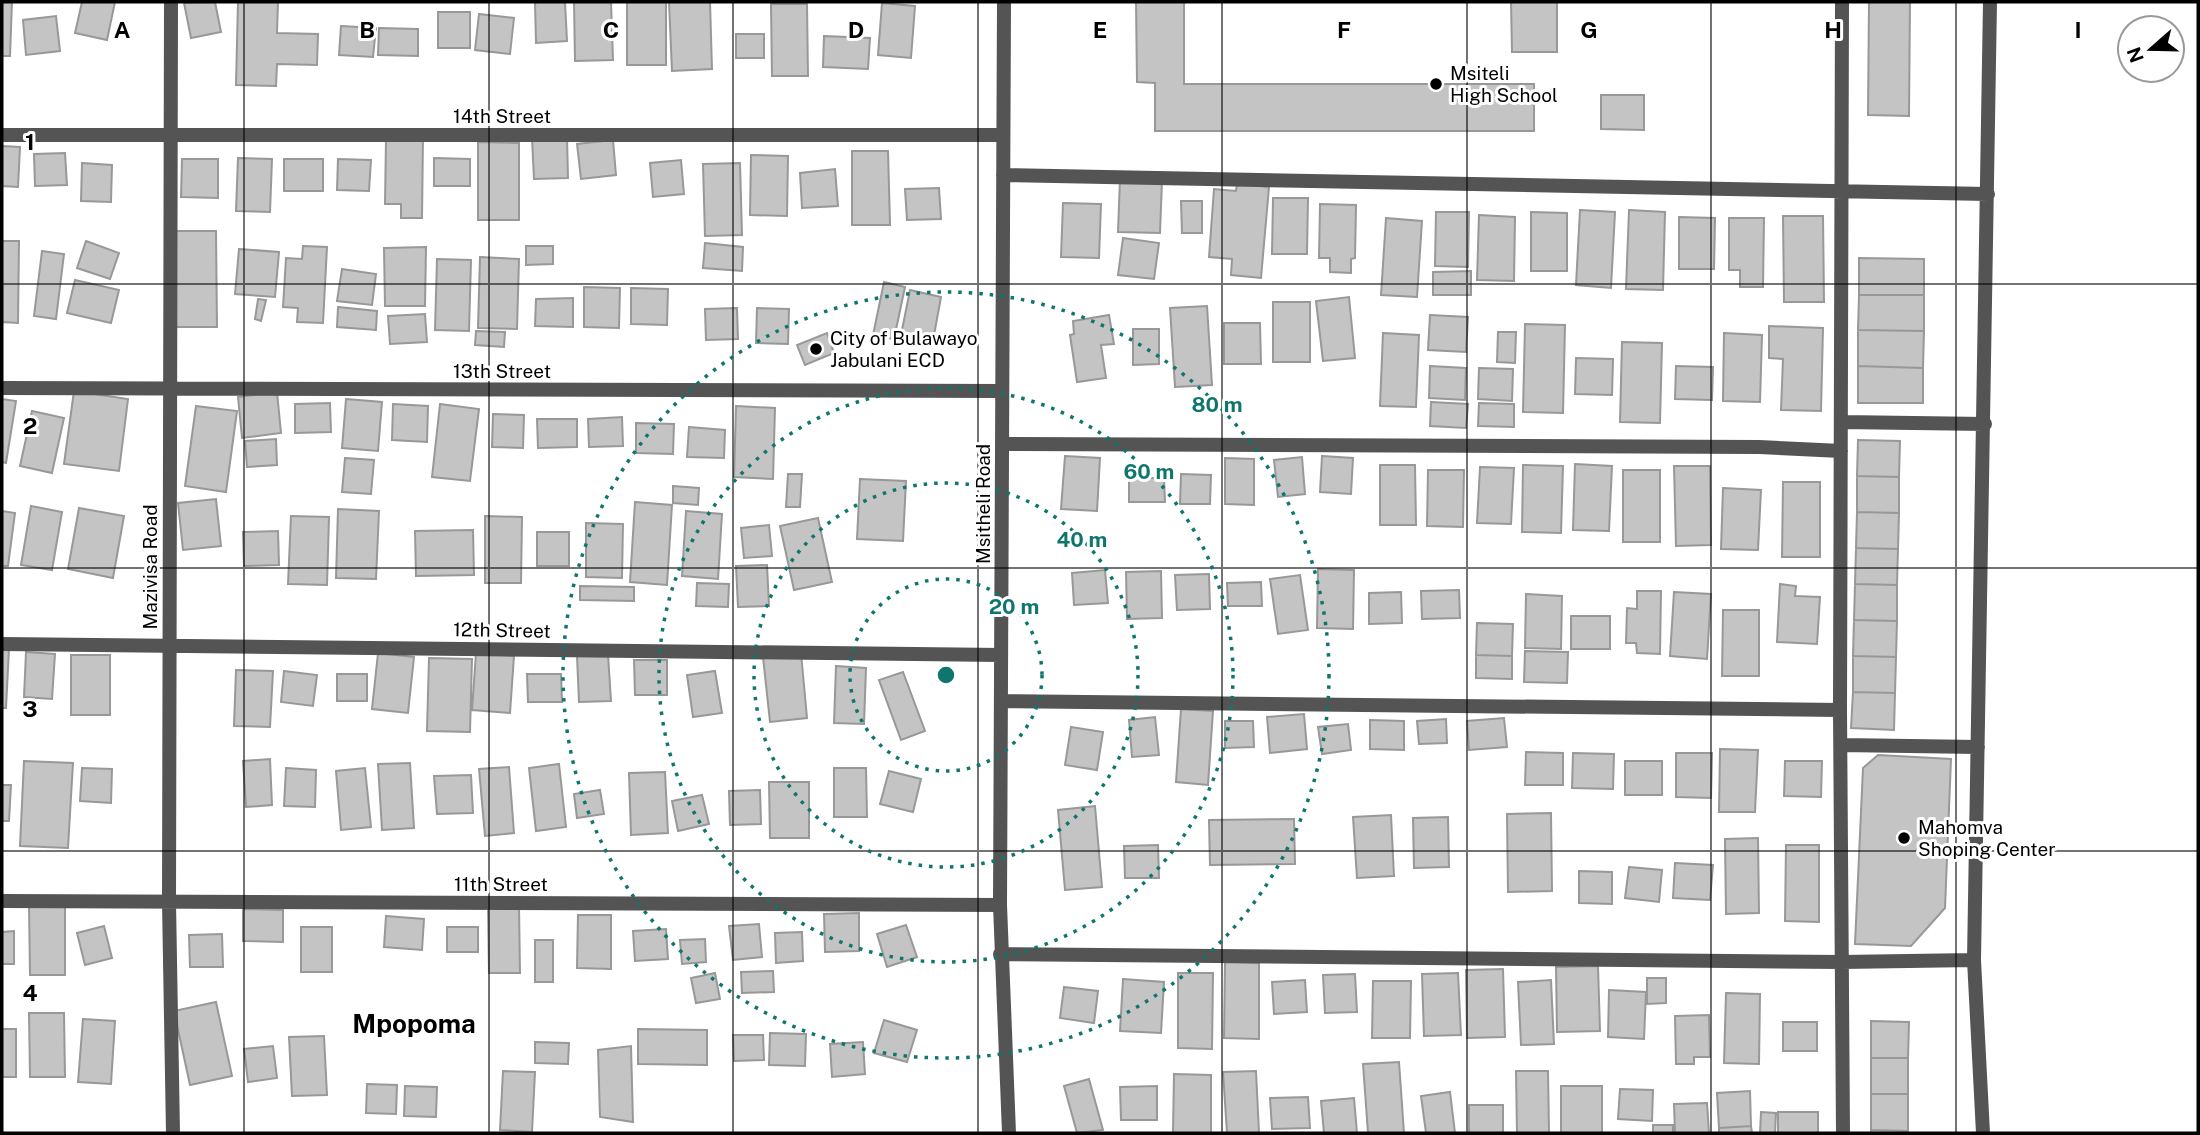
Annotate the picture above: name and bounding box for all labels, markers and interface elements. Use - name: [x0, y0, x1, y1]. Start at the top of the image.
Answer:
- north arrow: [2116, 14, 2186, 84]
- text: A: [114, 16, 131, 43]
- text: B: [359, 16, 375, 43]
- text: C: [603, 16, 619, 43]
- text: D: [848, 16, 864, 43]
- text: E: [1093, 16, 1107, 43]
- text: F: [1337, 16, 1351, 43]
- text: G: [1580, 16, 1598, 43]
- text: H: [1824, 16, 1842, 43]
- text: I: [2074, 16, 2082, 43]
- text: N: [2122, 44, 2148, 66]
- place label: Msiteli High School: [1450, 62, 1558, 106]
- marker: Msiteli High School: [1428, 76, 1444, 92]
- street label: 14th Street: [453, 105, 551, 127]
- text: 1: [25, 128, 35, 155]
- place label: City of Bulawayo Jabulani ECD: [830, 327, 977, 371]
- marker: City of Bulawayo Jabulani ECD: [808, 341, 824, 357]
- street label: 13th Street: [453, 360, 551, 382]
- text: 80 m: [1191, 392, 1243, 417]
- text: 2: [23, 412, 37, 439]
- street label: Msitheli Road: [972, 444, 994, 564]
- text: 60 m: [1124, 459, 1174, 484]
- street label: Mazivisa Road: [139, 504, 161, 630]
- text: 40 m: [1057, 527, 1107, 552]
- text: 20 m: [989, 594, 1039, 619]
- street label: 12th Street: [453, 618, 551, 642]
- centre of rings: [934, 663, 958, 687]
- text: 3: [22, 695, 38, 722]
- place label: Mahomva Shoping Center: [1918, 816, 2056, 860]
- marker: Mahomva Shoping Center: [1896, 830, 1912, 846]
- street label: 11th Street: [454, 873, 548, 895]
- text: 4: [22, 979, 38, 1006]
- district label: Mpopoma: [352, 1008, 476, 1039]

